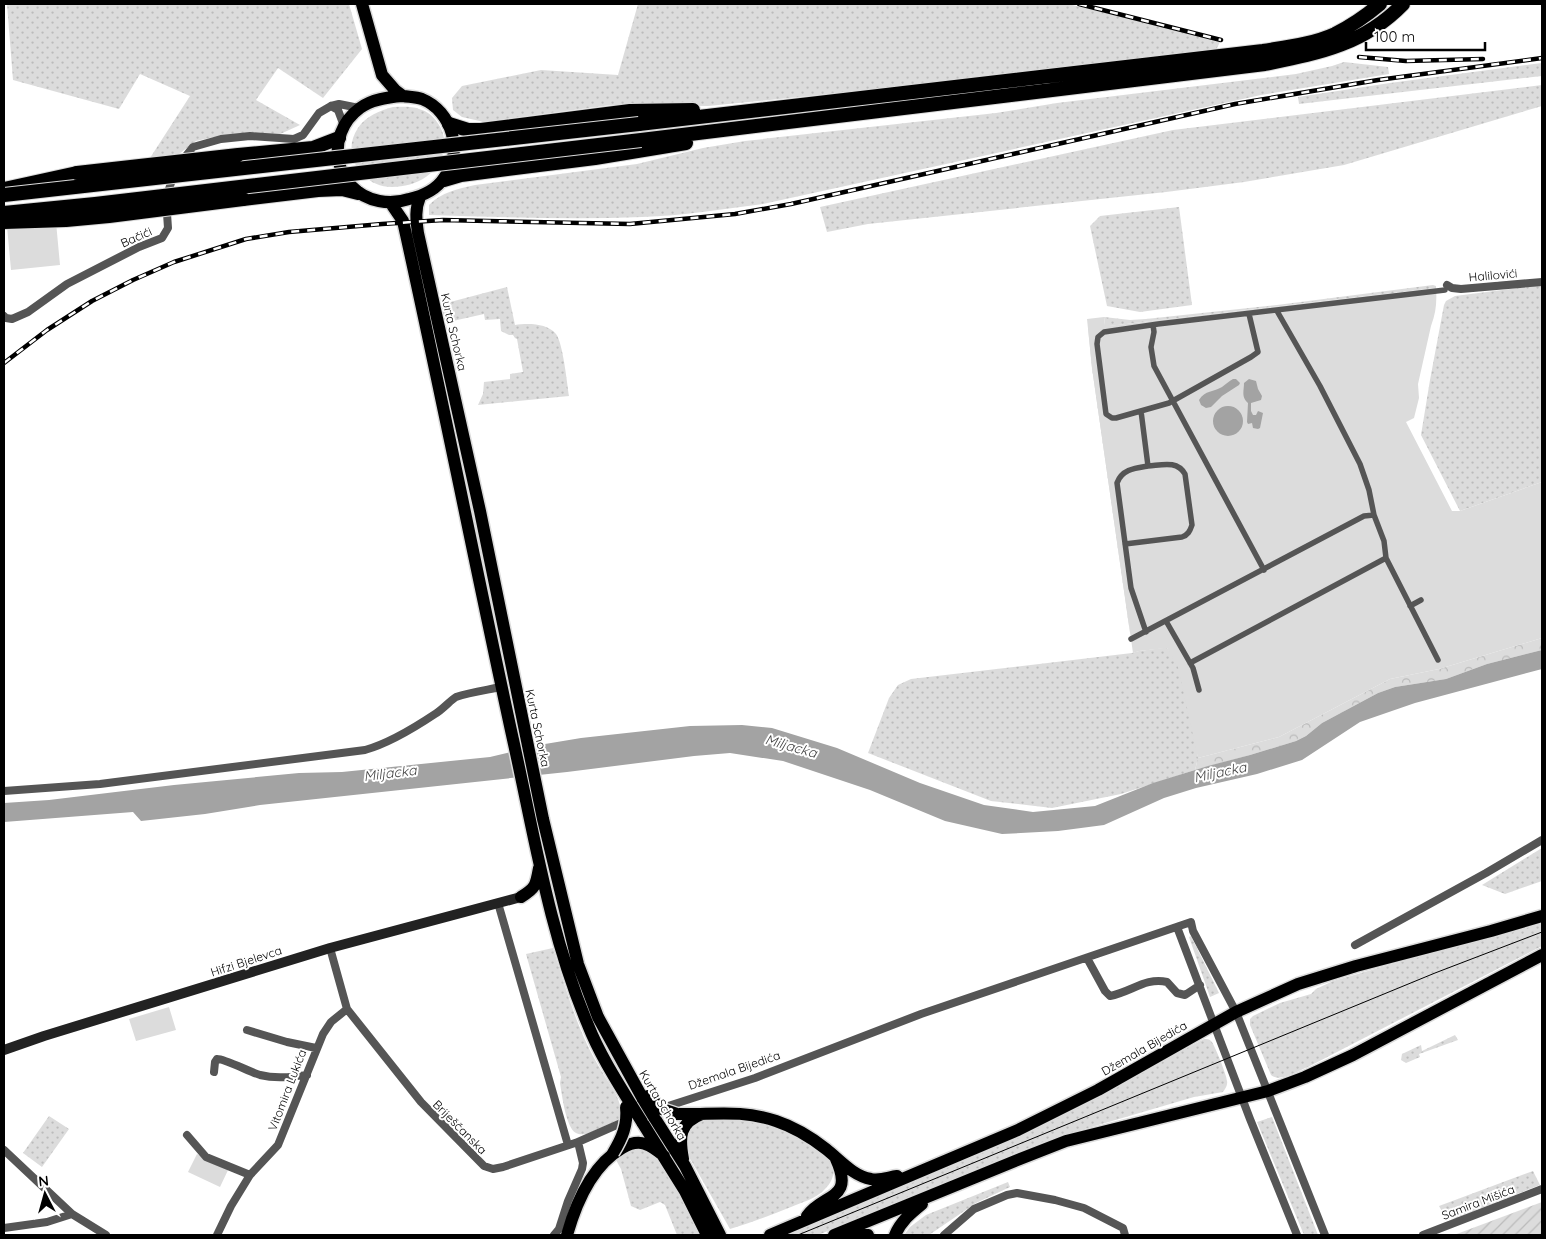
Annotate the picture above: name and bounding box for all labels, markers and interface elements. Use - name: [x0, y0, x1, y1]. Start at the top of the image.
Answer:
- scale bar: [1366, 20, 1485, 52]
- text: 100 m: [1374, 27, 1415, 46]
- street label: Bačići: [118, 224, 154, 250]
- street label: Halilovići: [1468, 265, 1518, 285]
- street label: Kurta Schorka: [438, 292, 470, 372]
- street label: Kurta Schorka: [522, 688, 554, 768]
- water label: Miljacka: [763, 730, 820, 762]
- water label: Miljacka: [1192, 757, 1249, 786]
- water label: Miljacka: [363, 761, 419, 785]
- street label: Hifzi Bjelevca: [208, 942, 284, 980]
- street label: Džemala Bijedića: [1098, 1017, 1190, 1079]
- street label: Vitomira Lukića: [265, 1047, 309, 1133]
- street label: Džemala Bijedića: [686, 1047, 782, 1093]
- street label: Kurta Schorka: [636, 1067, 690, 1143]
- street label: Briješčanska: [430, 1097, 490, 1157]
- north arrow: [20, 1169, 70, 1219]
- text: N: [38, 1172, 50, 1191]
- street label: Samira Mišića: [1439, 1181, 1517, 1223]

